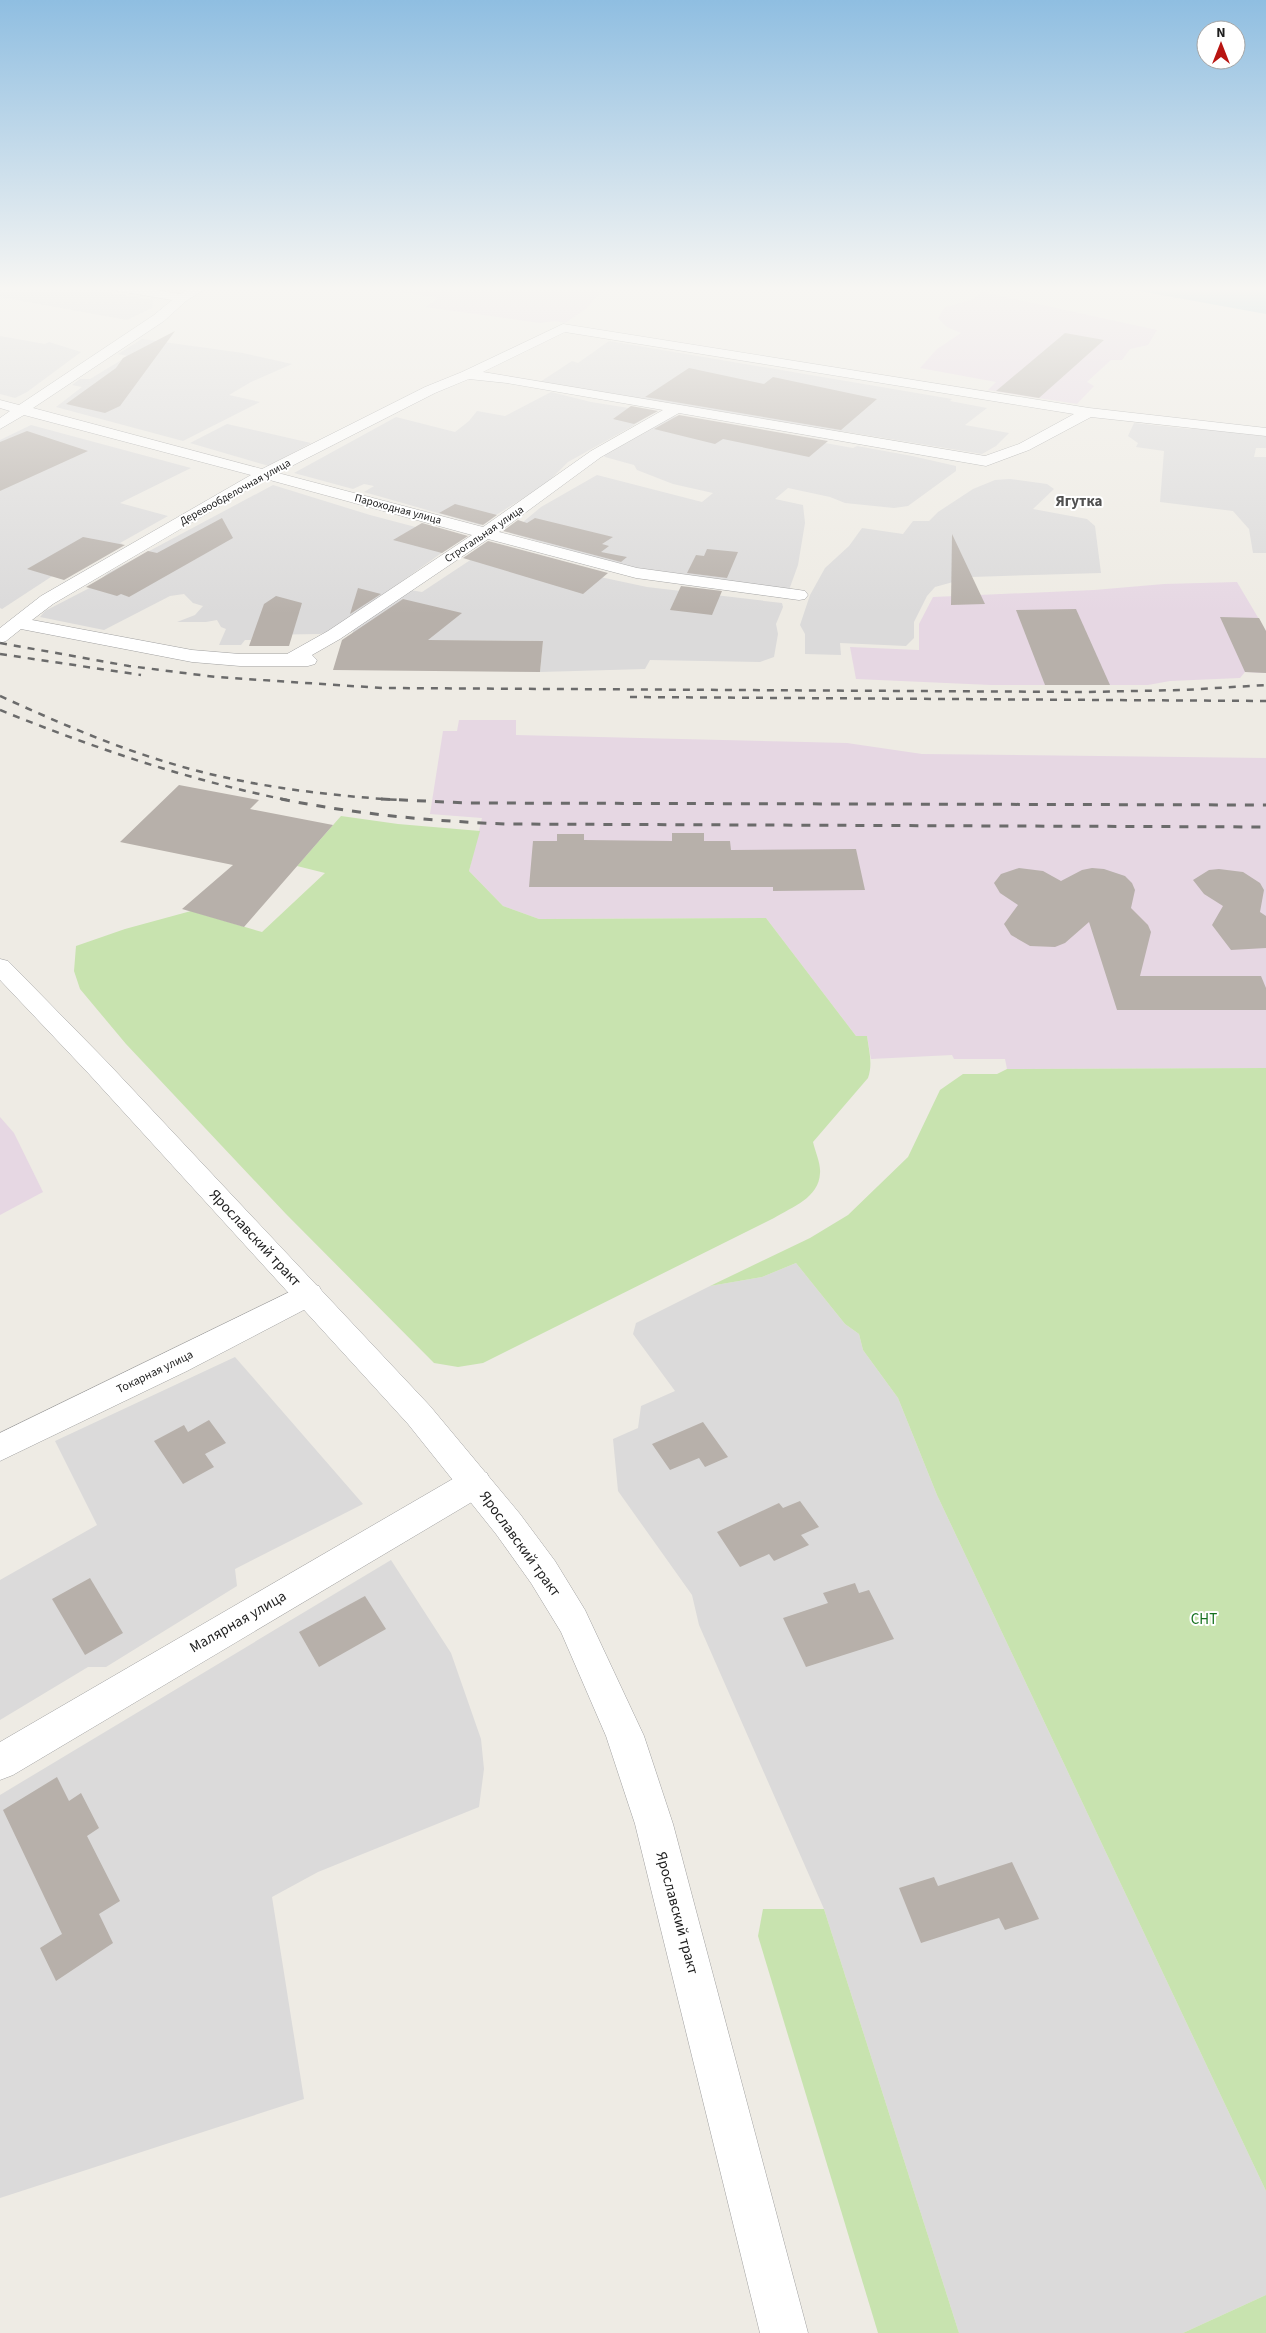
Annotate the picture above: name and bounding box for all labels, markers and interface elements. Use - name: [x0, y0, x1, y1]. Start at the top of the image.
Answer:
- north arrow: [1196, 20, 1246, 70]
- text: N: [1216, 23, 1226, 43]
- street label: Деревообделочная улица: [177, 455, 293, 529]
- street label: Пароходная улица: [353, 490, 443, 528]
- district label: Ягутка: [1056, 491, 1102, 512]
- street label: Строгальная улица: [441, 502, 527, 566]
- street label: Ярославский тракт: [204, 1185, 306, 1291]
- street label: Токарная улица: [114, 1346, 196, 1398]
- street label: Ярославский тракт: [474, 1487, 566, 1601]
- street label: Малярная улица: [186, 1586, 290, 1658]
- park label: СНТ: [1191, 1609, 1217, 1630]
- street label: Ярославский тракт: [651, 1849, 704, 1977]

